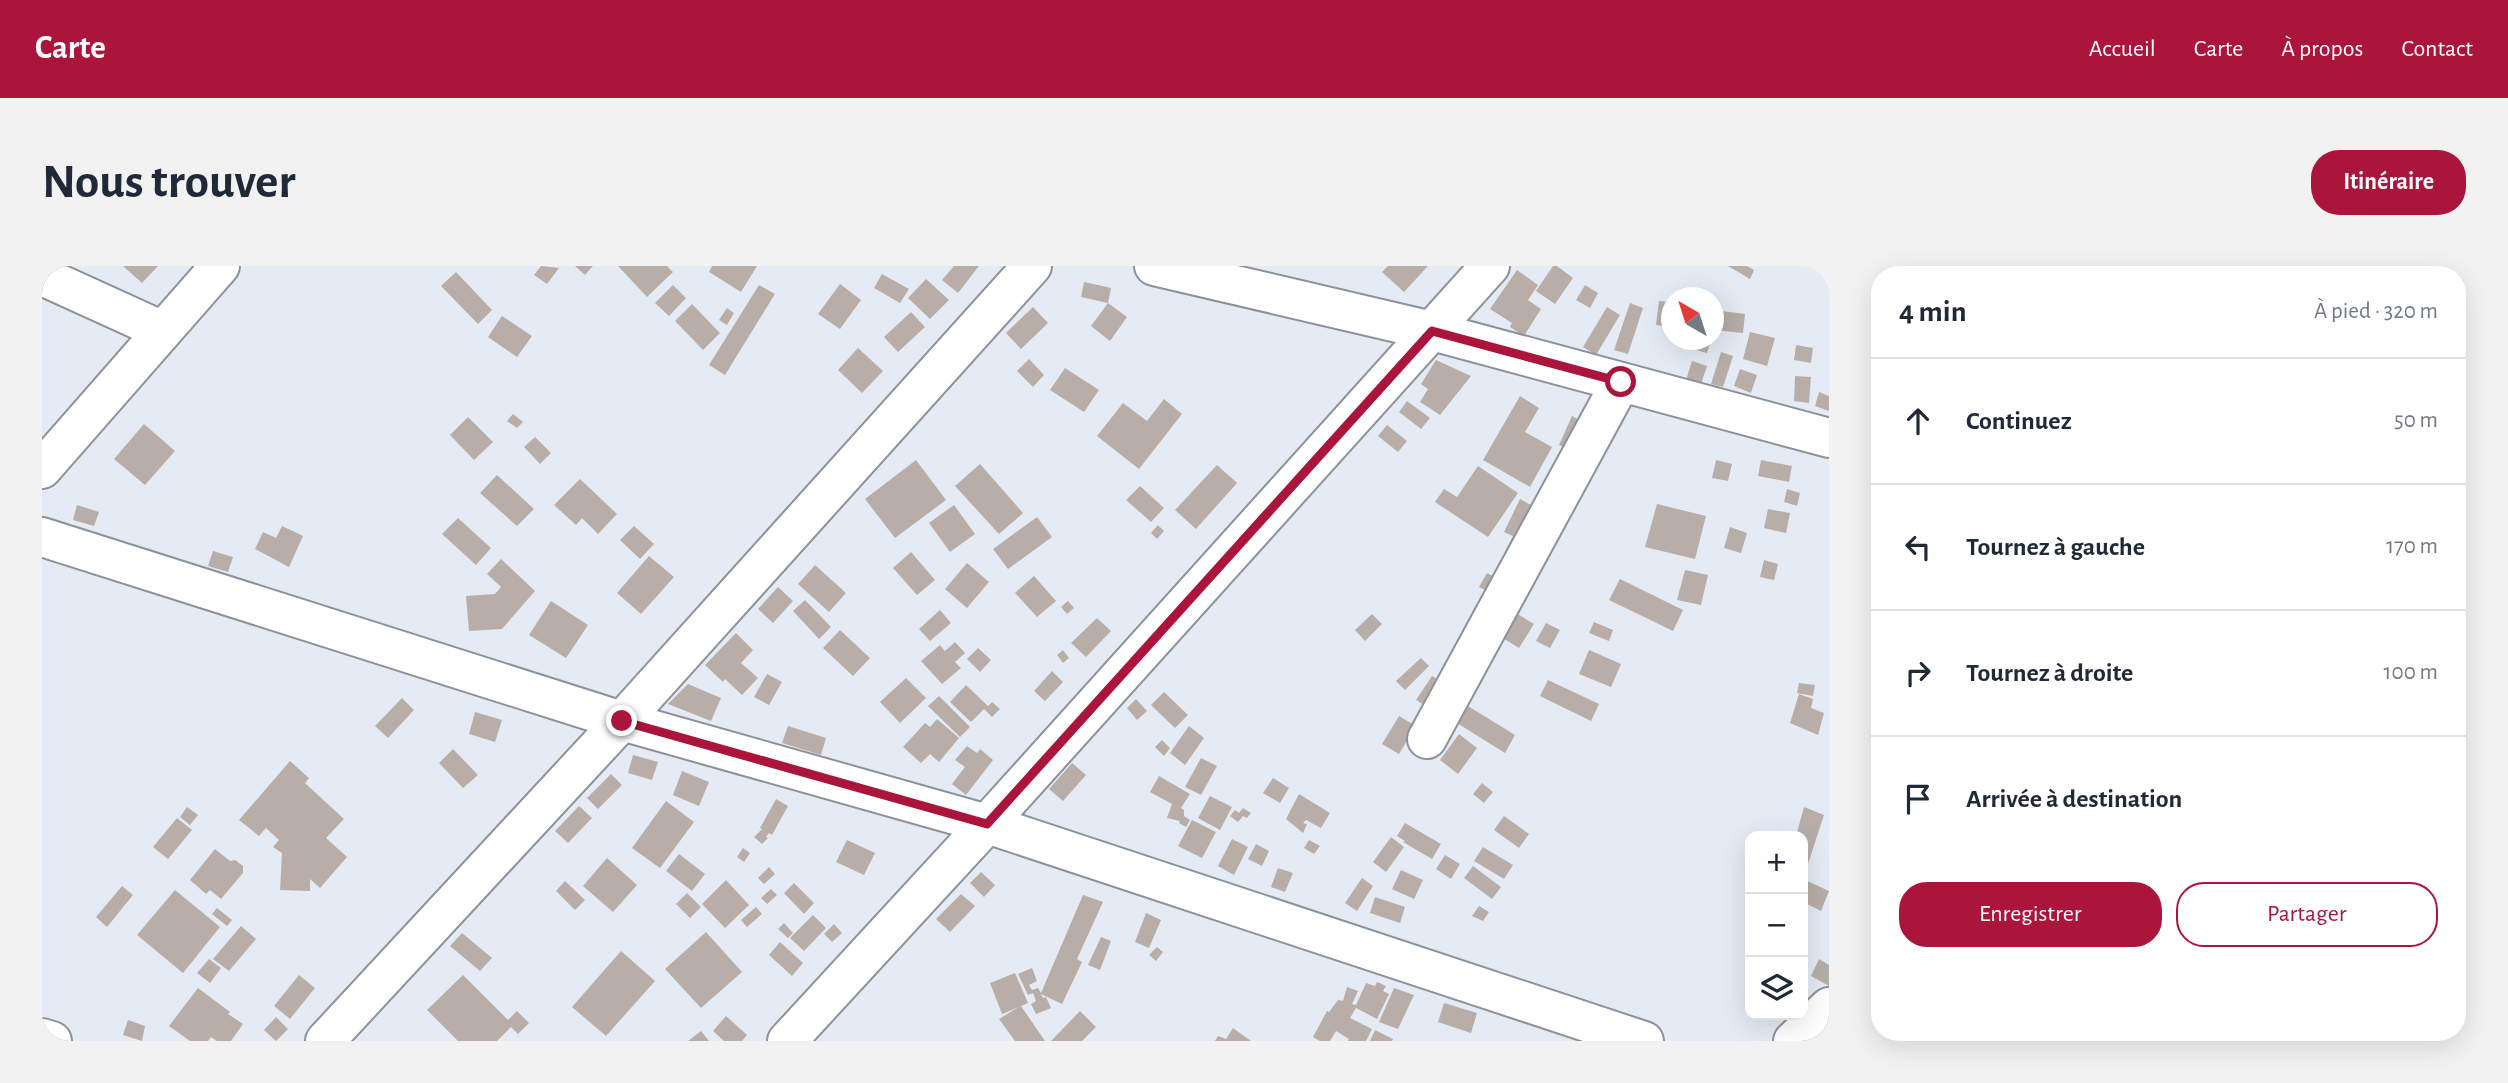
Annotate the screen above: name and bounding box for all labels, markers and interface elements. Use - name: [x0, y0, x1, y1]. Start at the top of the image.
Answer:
- text: Carte: [35, 32, 106, 65]
- text: Accueil: [2089, 37, 2156, 61]
- text: Carte: [2194, 37, 2243, 61]
- text: À propos: [2281, 37, 2363, 61]
- text: Contact: [2401, 37, 2473, 61]
- button: Itinéraire: [2311, 150, 2466, 215]
- text: Nous trouver: [42, 158, 296, 207]
- north arrow: [1661, 287, 1724, 350]
- text: 4 min: [1899, 297, 1967, 327]
- text: À pied · 320 m: [2314, 300, 2438, 323]
- route start: [1605, 366, 1636, 397]
- icon: ahead: [1899, 402, 1937, 440]
- text: Continuez: [1966, 408, 2072, 434]
- text: 50 m: [2394, 409, 2438, 432]
- icon: left: [1899, 528, 1937, 566]
- text: Tournez à gauche: [1966, 534, 2145, 560]
- text: 170 m: [2386, 535, 2438, 558]
- icon: right: [1899, 654, 1937, 692]
- text: Tournez à droite: [1966, 660, 2133, 686]
- text: 100 m: [2384, 661, 2438, 684]
- route end: [606, 705, 637, 736]
- icon: arrive: [1899, 780, 1937, 818]
- text: Arrivée à destination: [1966, 786, 2182, 812]
- map controls: [1745, 831, 1808, 1020]
- button: +: [1745, 831, 1808, 894]
- button: Enregistrer: [1899, 882, 2162, 947]
- button: Partager: [2176, 882, 2438, 947]
- button: −: [1745, 894, 1808, 957]
- button: layers: [1745, 957, 1808, 1020]

